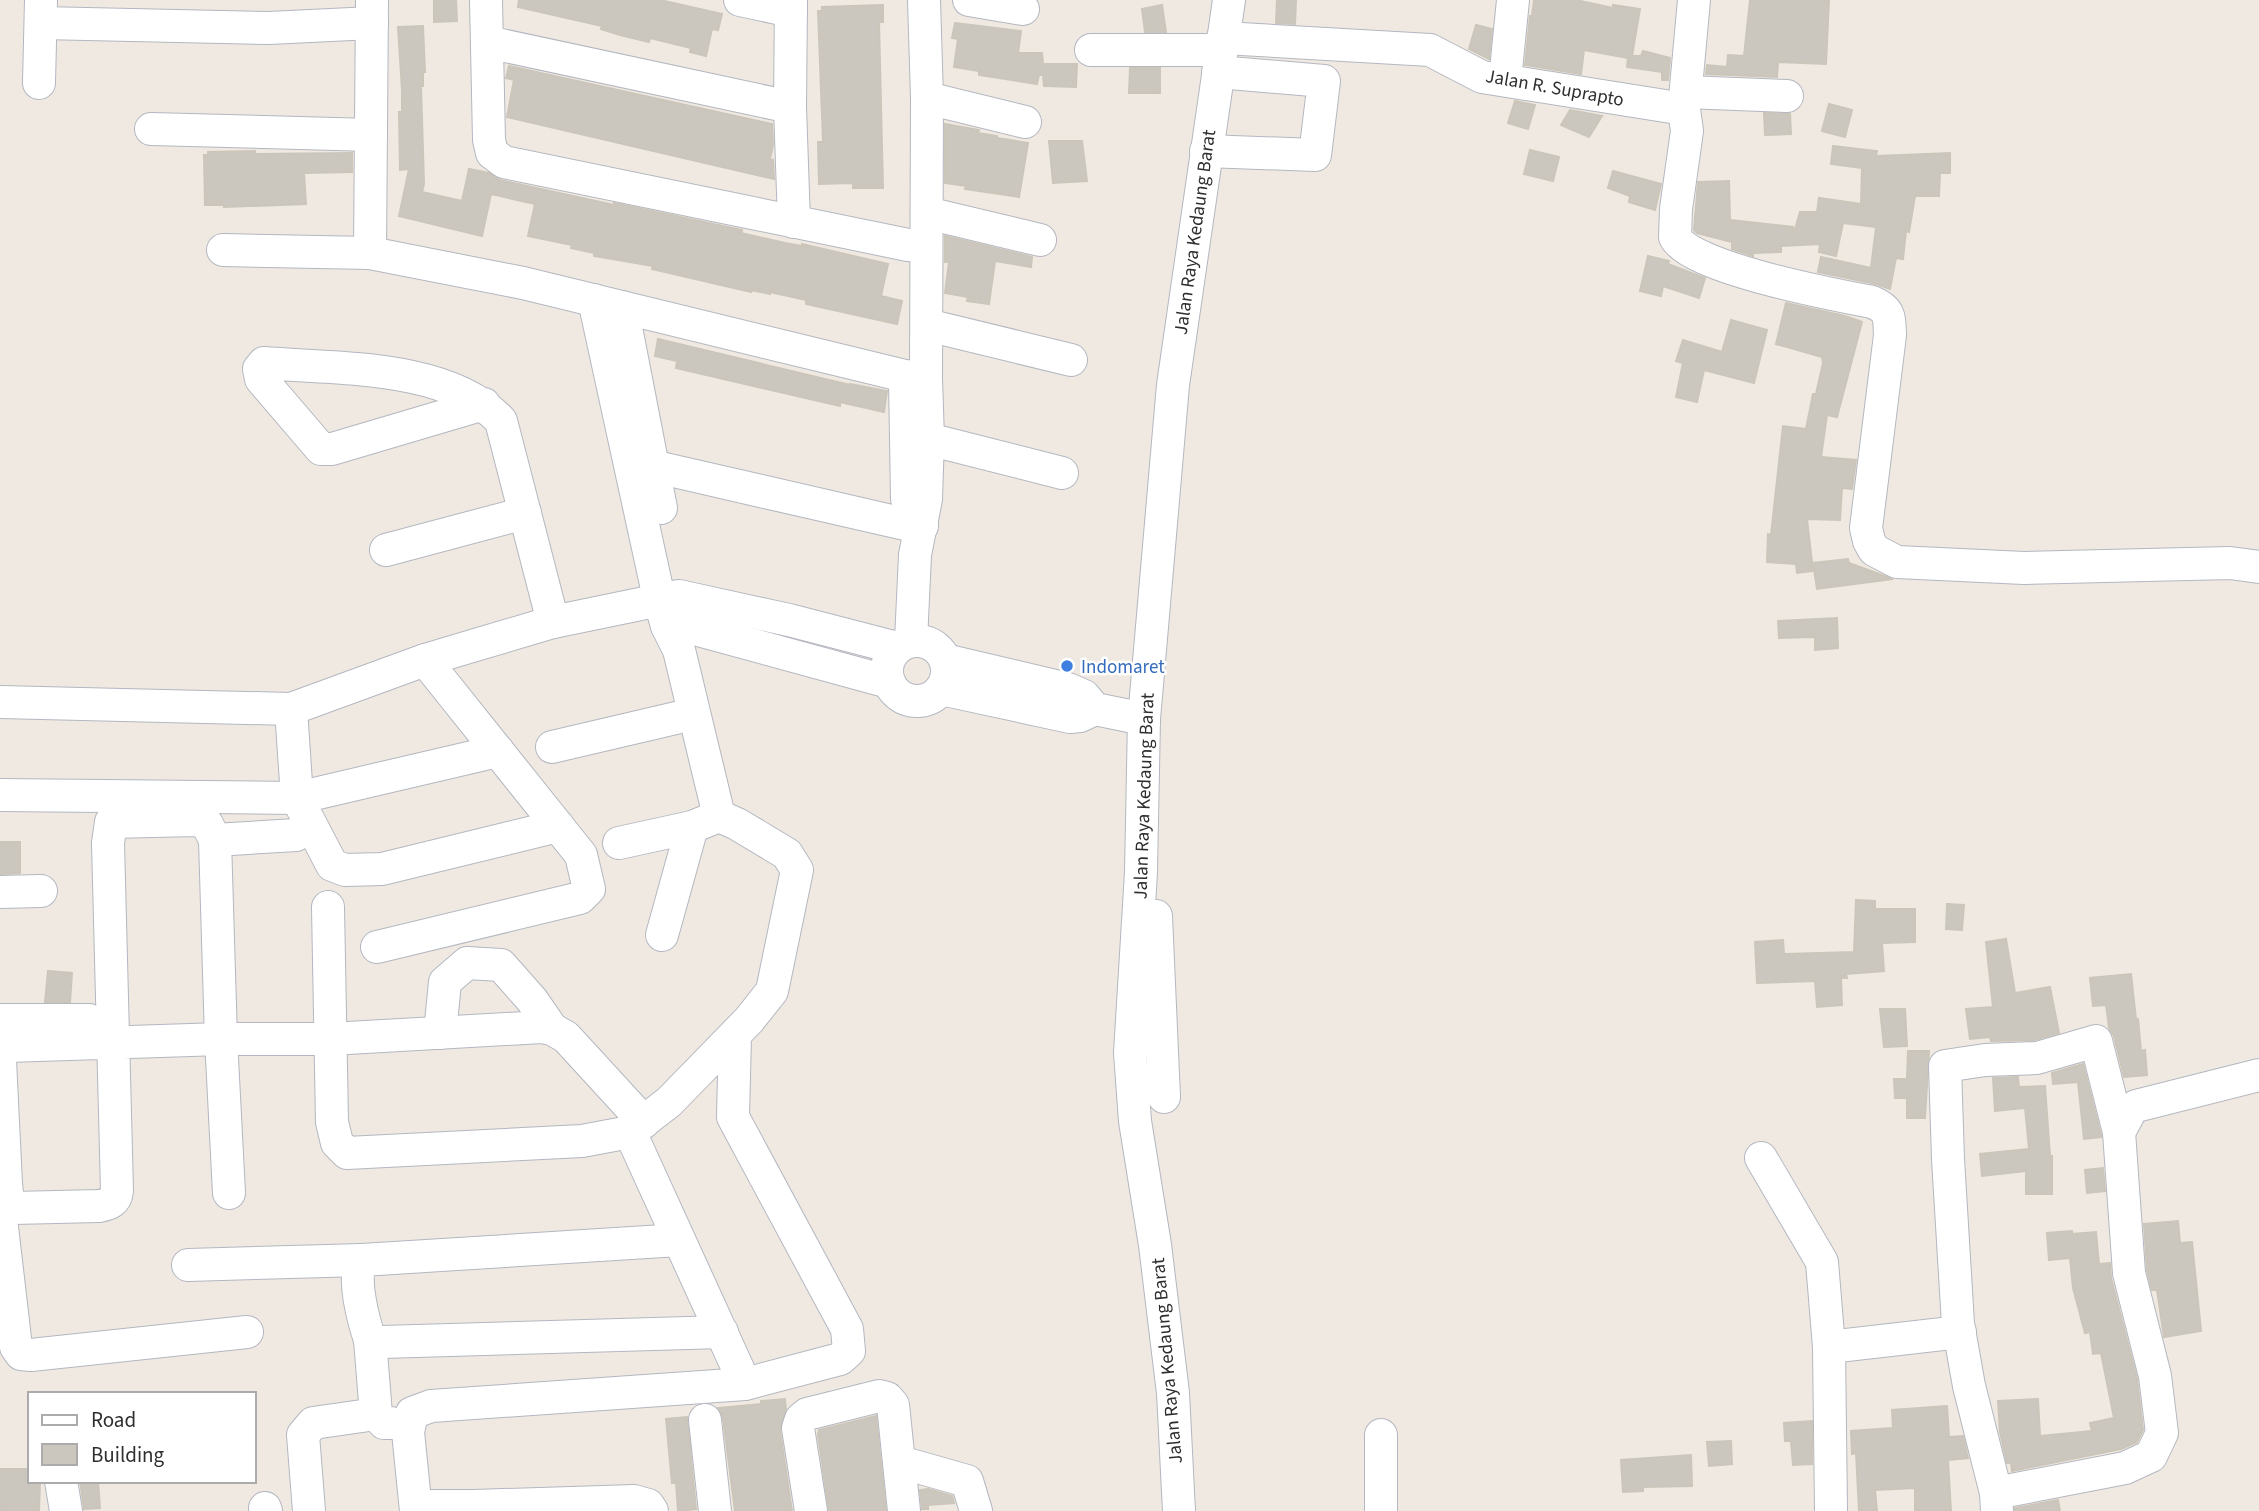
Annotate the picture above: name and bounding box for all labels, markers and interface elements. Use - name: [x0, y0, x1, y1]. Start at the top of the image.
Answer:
- street label: Jalan R. Suprapto: [1483, 63, 1626, 114]
- street label: Jalan Raya Kedaung Barat: [1168, 127, 1223, 336]
- place label: Indomaret: [1081, 654, 1165, 681]
- marker: Indomaret: [1059, 658, 1075, 674]
- street label: Jalan Raya Kedaung Barat: [1127, 692, 1162, 900]
- street label: Jalan Raya Kedaung Barat: [1145, 1256, 1190, 1465]
- legend: [28, 1392, 256, 1483]
- text: Road: [91, 1405, 136, 1435]
- text: Building: [91, 1440, 165, 1470]

